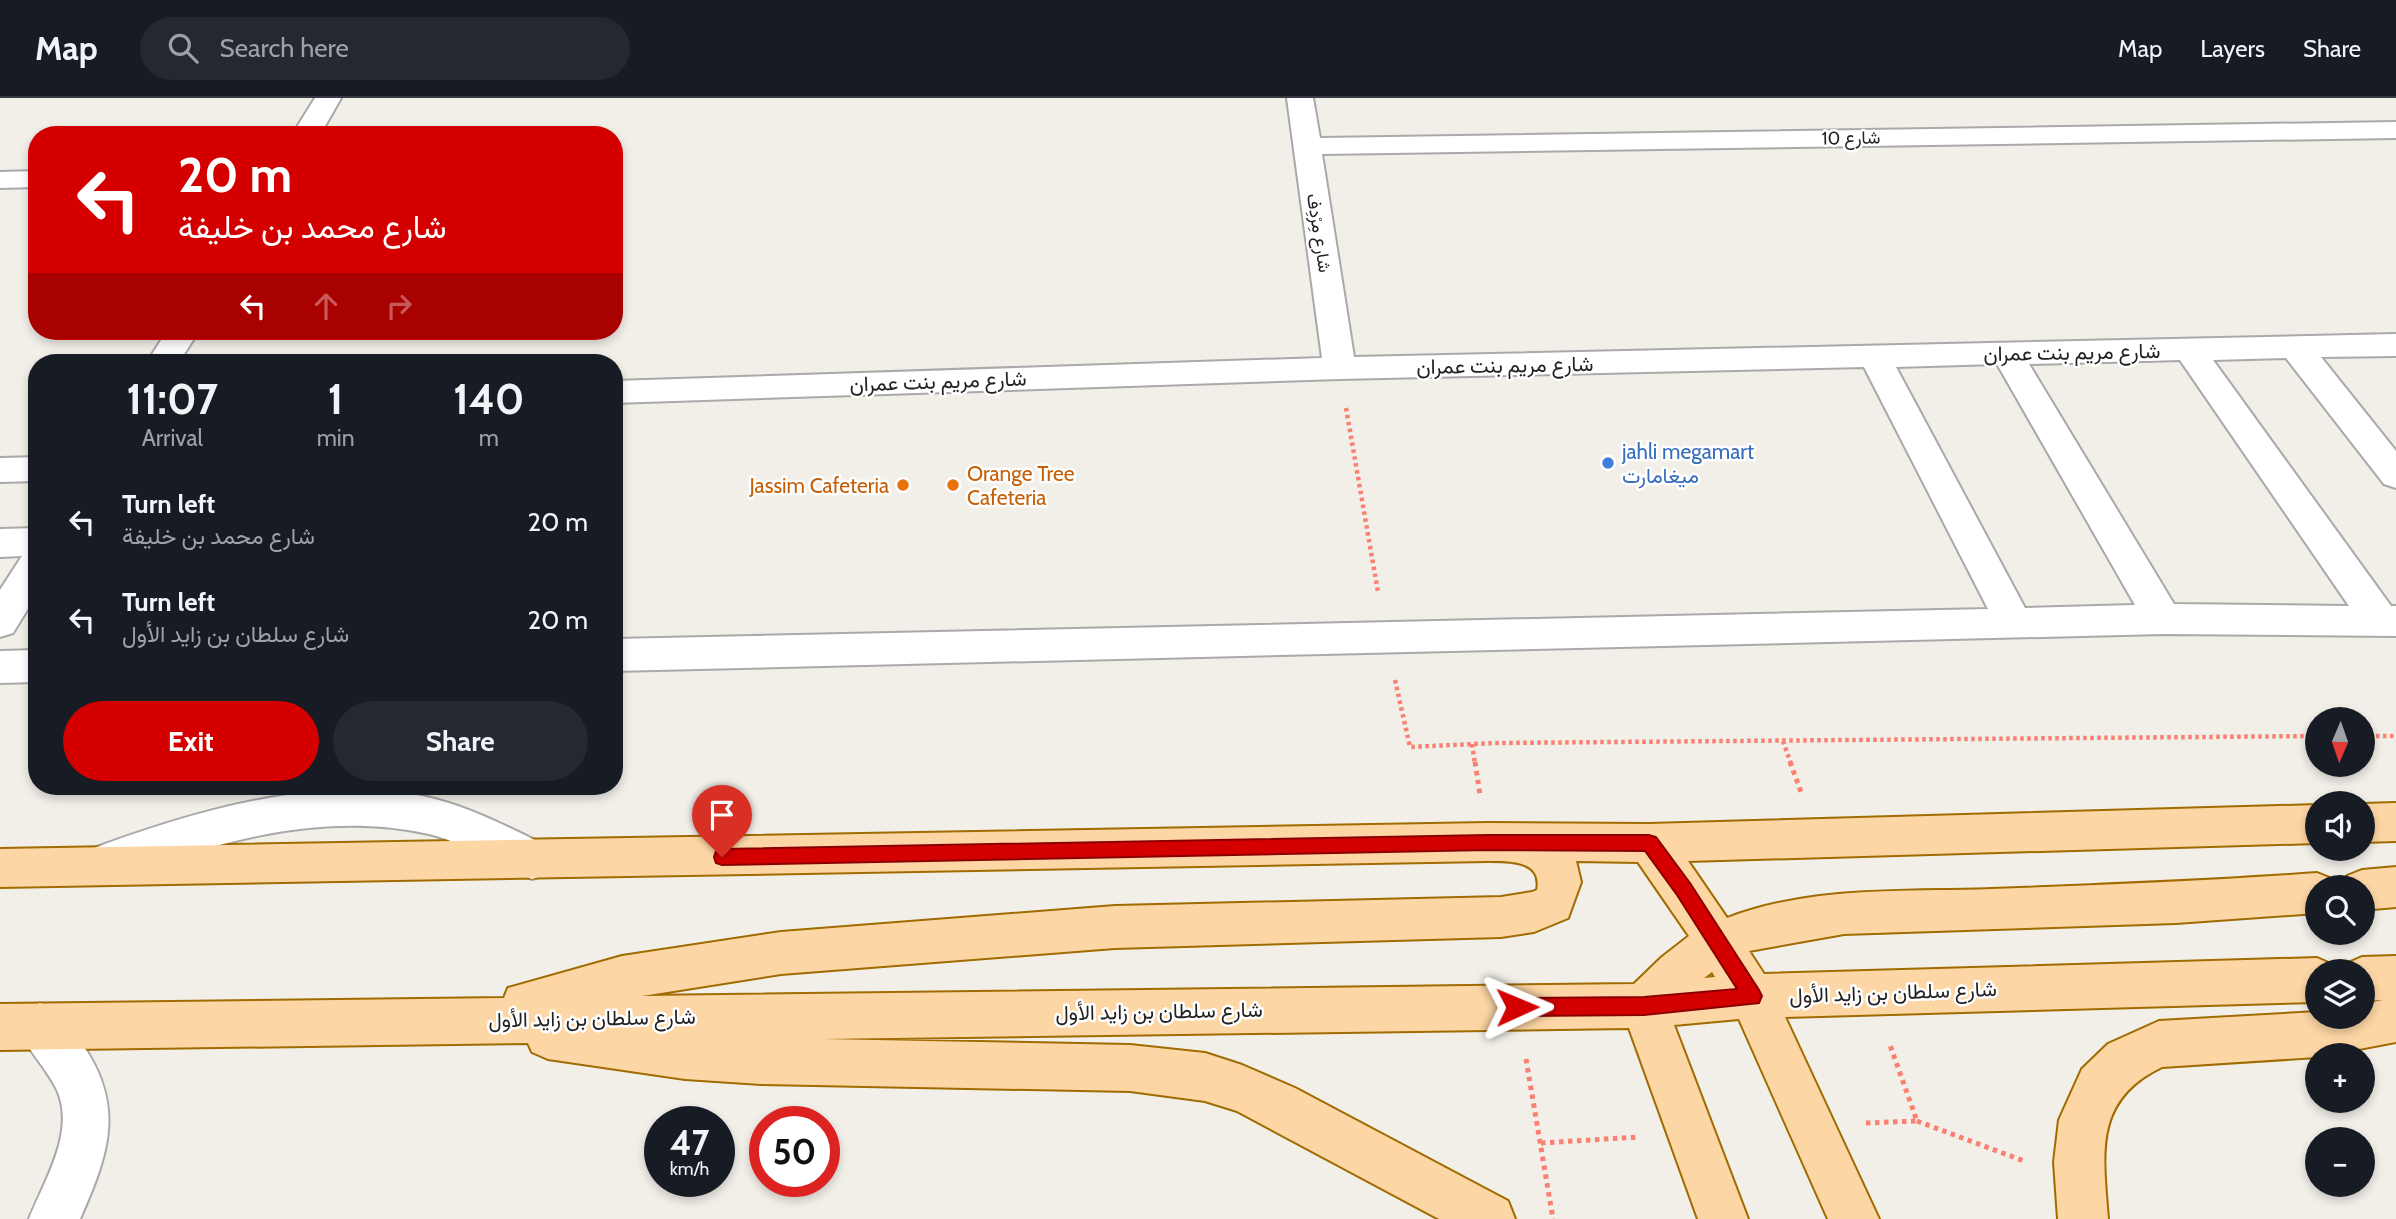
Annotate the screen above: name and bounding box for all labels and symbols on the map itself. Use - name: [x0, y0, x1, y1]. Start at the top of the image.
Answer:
- street label: شارع 10: [1821, 126, 1881, 151]
- street label: شارع مِرْدِف: [1301, 192, 1336, 274]
- street label: شارع مريم بنت عمران: [1983, 338, 2161, 368]
- street label: شارع مريم بنت عمران: [1416, 351, 1594, 381]
- street label: شارع مريم بنت عمران: [849, 365, 1027, 399]
- place label: jahli megamart ميغامارت: [1621, 439, 1754, 489]
- marker: jahli megamart ميغامارت: [1600, 455, 1616, 471]
- place label: Orange Tree Cafeteria: [967, 461, 1075, 510]
- place label: Jassim Cafeteria: [748, 473, 889, 498]
- marker: Jassim Cafeteria: [895, 477, 911, 493]
- marker: Orange Tree Cafeteria: [945, 477, 961, 493]
- north arrow: [2305, 707, 2375, 777]
- pin: [692, 785, 752, 857]
- position arrow: [1480, 970, 1554, 1044]
- street label: شارع سلطان بن زايد الأول: [1789, 976, 1997, 1010]
- street label: شارع سلطان بن زايد الأول: [1055, 997, 1263, 1027]
- street label: شارع سلطان بن زايد الأول: [488, 1004, 696, 1034]
- speed limit sign: 50: [749, 1106, 840, 1197]

